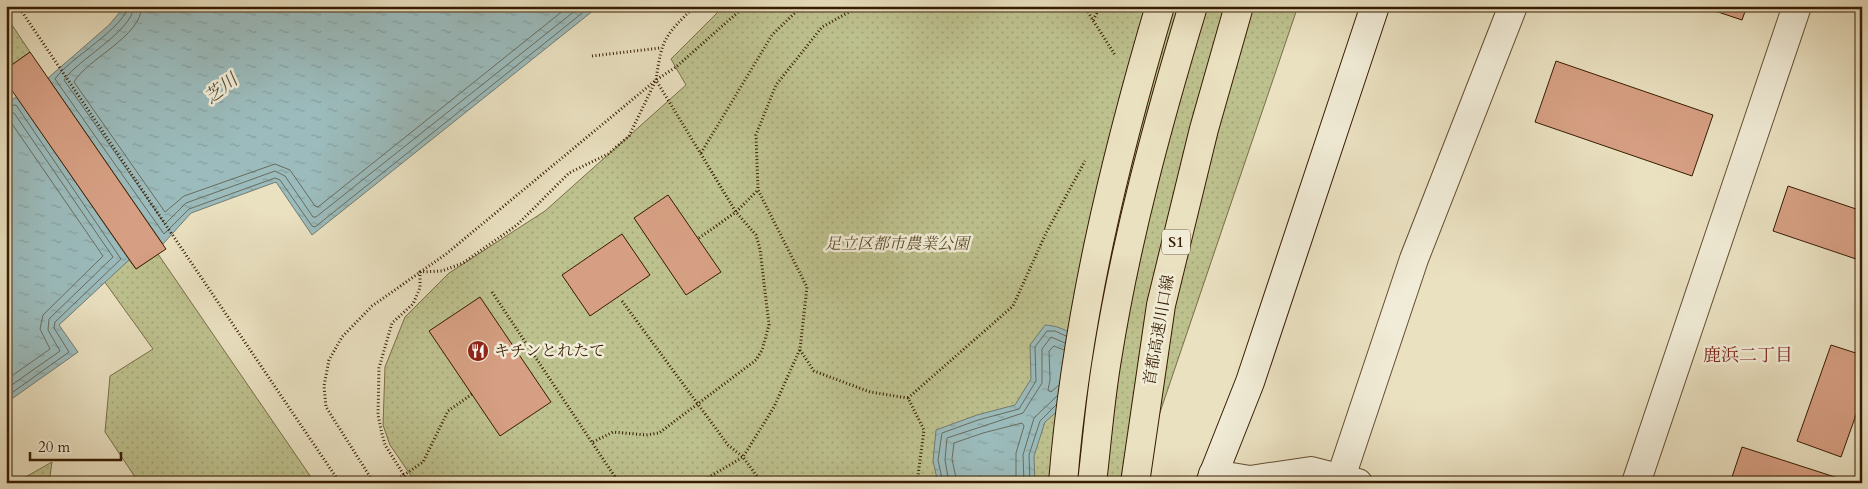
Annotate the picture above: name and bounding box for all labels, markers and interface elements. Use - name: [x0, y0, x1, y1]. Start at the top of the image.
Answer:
- water label: 芝川: [199, 67, 244, 110]
- road number: S1: [1162, 230, 1190, 254]
- park label: 足立区都市農業公園: [825, 233, 972, 255]
- street label: 首都高速川口線: [1138, 273, 1180, 387]
- restaurant icon: キチンとれたて: [466, 339, 490, 363]
- place label: キチンとれたて: [494, 340, 605, 362]
- district label: 鹿浜二丁目: [1703, 343, 1793, 368]
- scale bar: [30, 429, 121, 461]
- text: 20 m: [38, 437, 70, 457]

